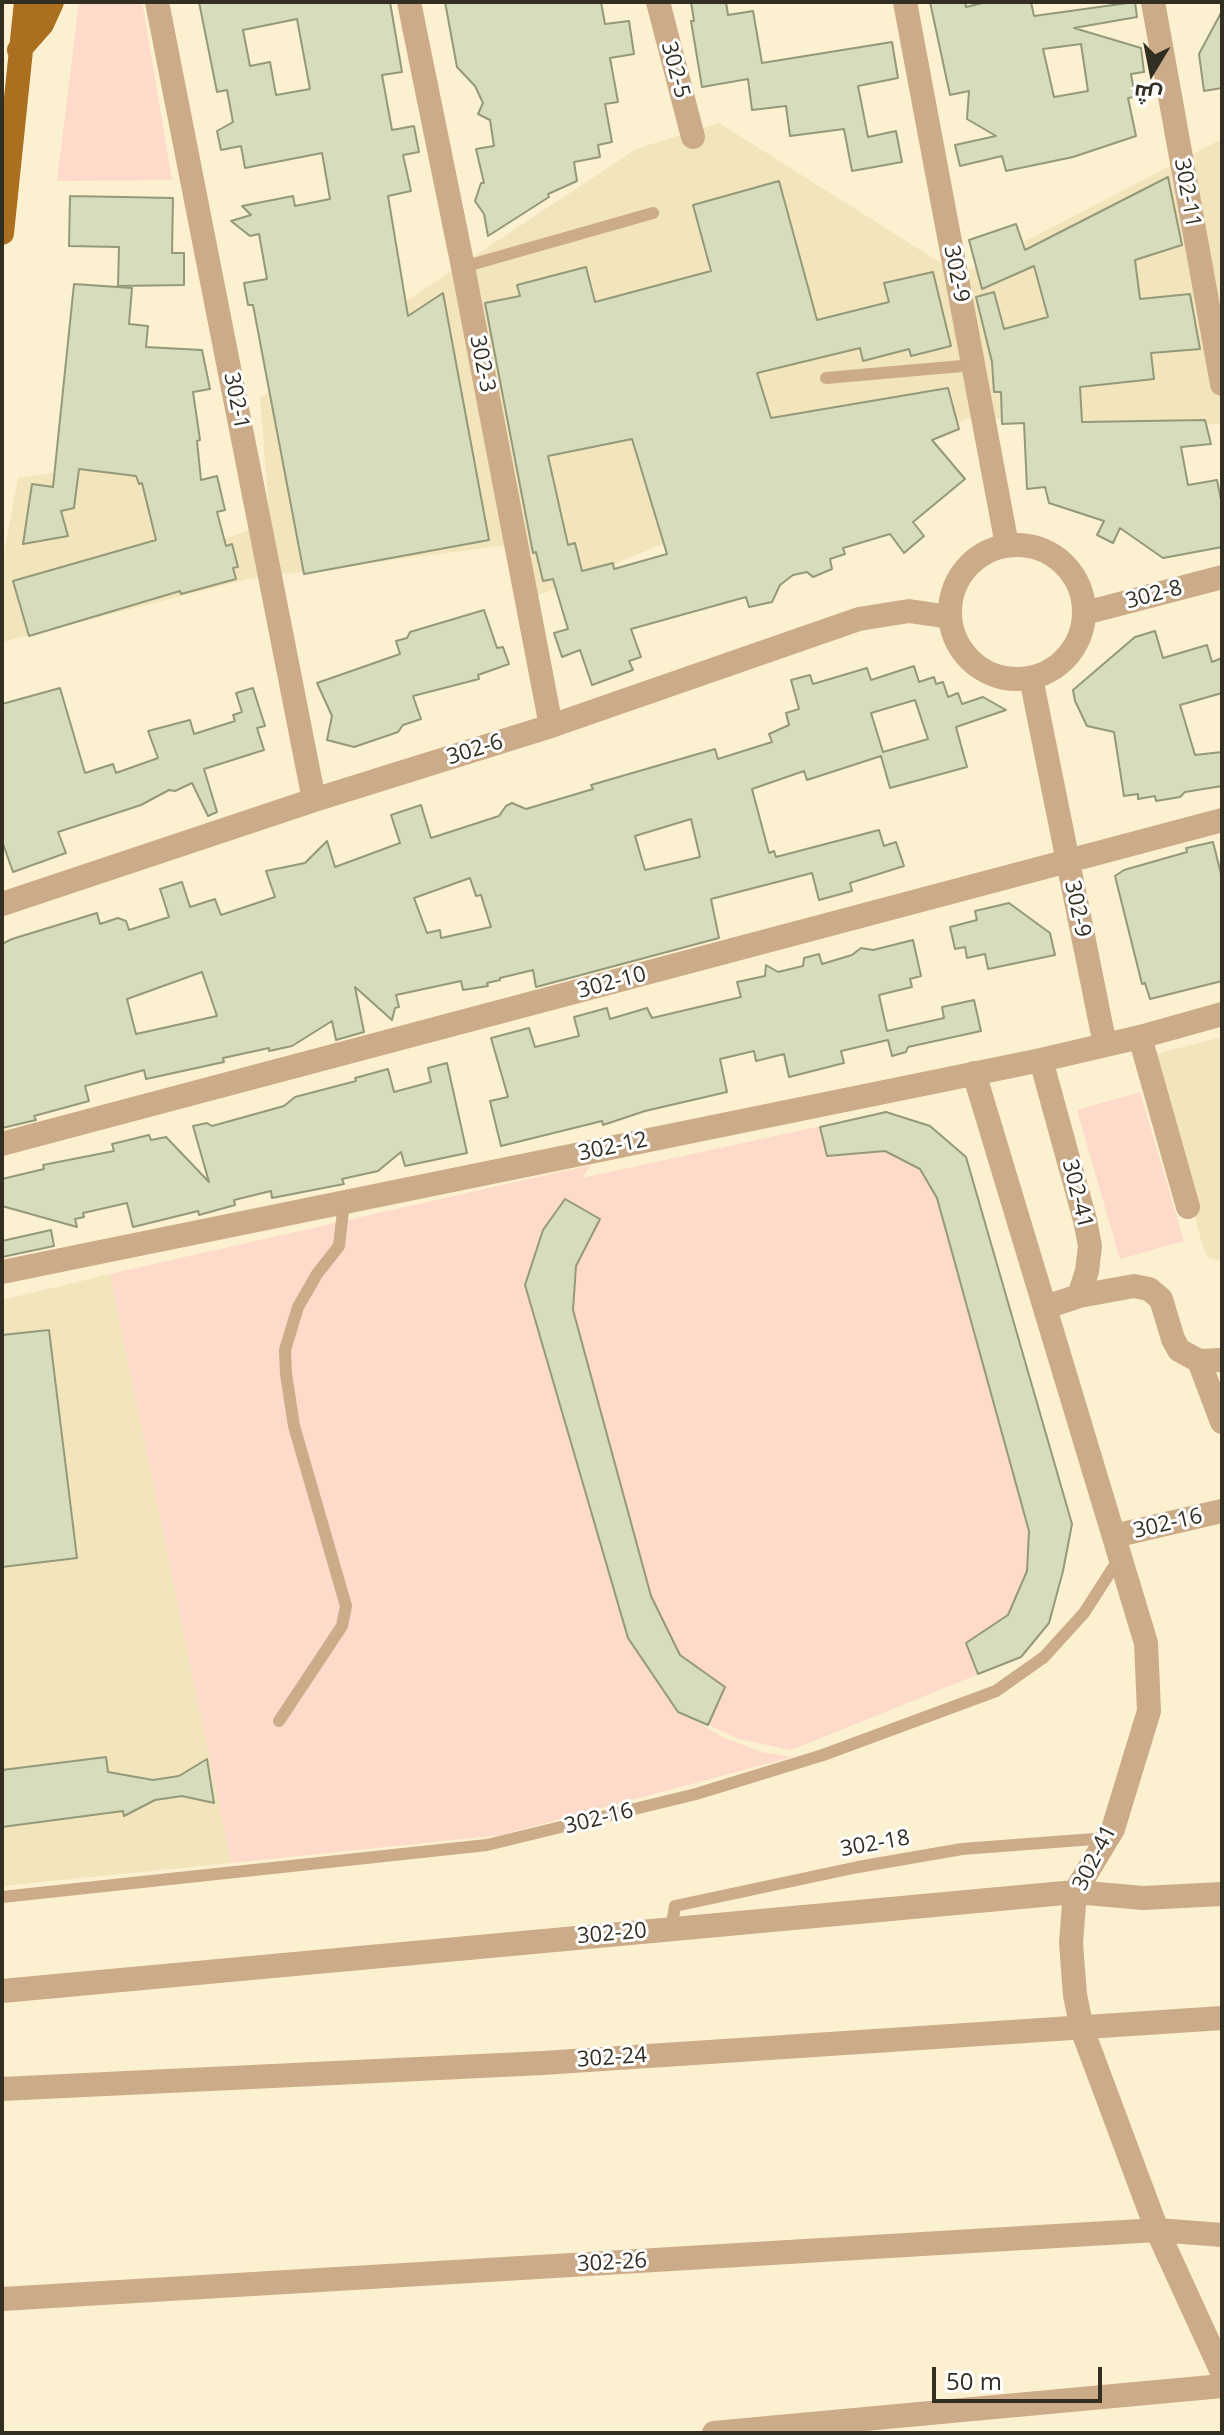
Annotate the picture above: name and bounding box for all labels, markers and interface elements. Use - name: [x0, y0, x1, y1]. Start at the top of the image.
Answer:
- north arrow: [1112, 32, 1192, 112]
- street label: 302-5: [655, 39, 695, 101]
- text: ش: [1131, 78, 1164, 113]
- street label: 302-11: [1168, 156, 1206, 230]
- street label: 302-9: [938, 243, 974, 305]
- street label: 302-3: [464, 333, 500, 395]
- street label: 302-1: [218, 370, 254, 432]
- street label: 302-8: [1123, 575, 1185, 615]
- street label: 302-6: [444, 729, 506, 771]
- street label: 302-9: [1058, 878, 1096, 940]
- street label: 302-10: [575, 961, 649, 1005]
- street label: 302-12: [576, 1127, 650, 1167]
- street label: 302-41: [1056, 1157, 1098, 1231]
- street label: 302-16: [1131, 1503, 1205, 1545]
- street label: 302-16: [562, 1798, 636, 1840]
- street label: 302-41: [1067, 1821, 1123, 1895]
- street label: 302-18: [838, 1825, 912, 1863]
- street label: 302-20: [576, 1918, 648, 1950]
- street label: 302-24: [576, 2042, 648, 2074]
- street label: 302-26: [576, 2248, 648, 2278]
- scale bar: [936, 2351, 1106, 2401]
- text: 50 m: [946, 2364, 1002, 2397]

